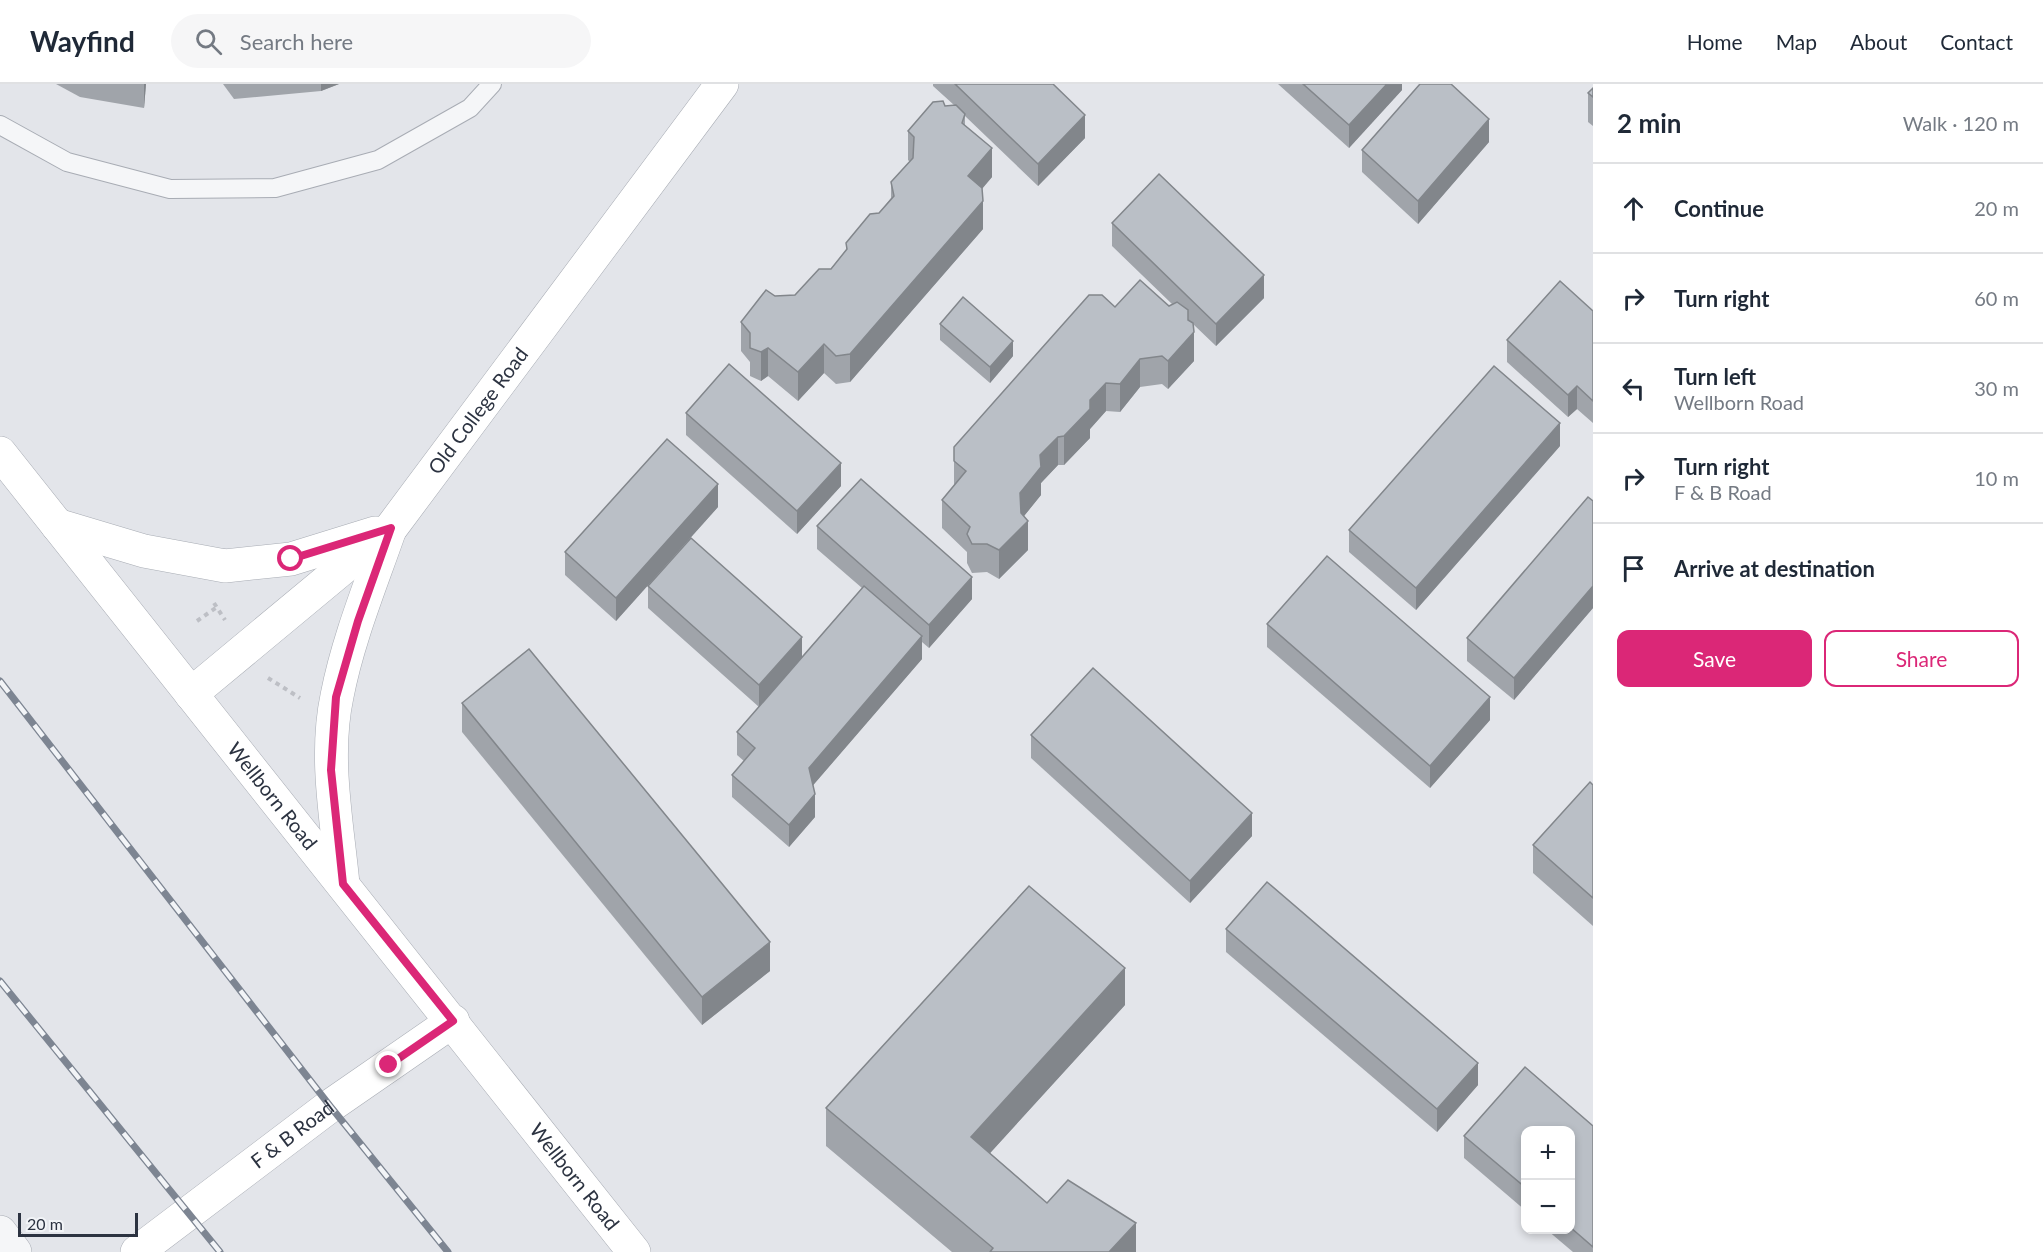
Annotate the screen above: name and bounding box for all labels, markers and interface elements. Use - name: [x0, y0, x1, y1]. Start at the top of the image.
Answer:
- search box: [171, 14, 591, 68]
- text: Wayfind: [30, 24, 135, 58]
- icon: search: [192, 25, 225, 58]
- text: Search here: [240, 28, 353, 55]
- text: Home: [1687, 29, 1743, 54]
- text: Map: [1776, 29, 1817, 54]
- text: About: [1850, 29, 1907, 54]
- text: Contact: [1940, 29, 2013, 54]
- text: 2 min: [1617, 107, 1681, 139]
- text: Walk · 120 m: [1903, 111, 2019, 135]
- icon: ahead: [1617, 192, 1650, 225]
- text: Continue: [1674, 195, 1764, 222]
- text: 20 m: [1974, 196, 2019, 220]
- icon: right: [1617, 282, 1650, 315]
- text: Turn right: [1674, 285, 1769, 312]
- text: 60 m: [1974, 286, 2019, 310]
- street label: Old College Road: [423, 342, 532, 478]
- text: Turn left: [1674, 363, 1756, 390]
- icon: left: [1617, 372, 1650, 405]
- text: 30 m: [1974, 376, 2019, 400]
- text: Wellborn Road: [1674, 390, 1804, 414]
- text: Turn right: [1674, 453, 1769, 480]
- icon: right: [1617, 462, 1650, 495]
- text: 10 m: [1974, 466, 2019, 490]
- text: F & B Road: [1674, 480, 1772, 504]
- route start: [277, 545, 303, 571]
- icon: arrive: [1617, 552, 1650, 585]
- text: Arrive at destination: [1674, 555, 1875, 582]
- button: Save: [1617, 630, 1812, 687]
- button: Share: [1824, 630, 2019, 687]
- street label: Wellborn Road: [223, 737, 323, 854]
- route end: [375, 1051, 401, 1077]
- street label: F & B Road: [246, 1094, 338, 1173]
- street label: Wellborn Road: [525, 1118, 625, 1235]
- map controls: [1521, 1126, 1575, 1234]
- button: +: [1521, 1126, 1575, 1180]
- button: −: [1521, 1180, 1575, 1234]
- scale bar: [18, 1210, 138, 1238]
- text: 20 m: [27, 1214, 63, 1233]

